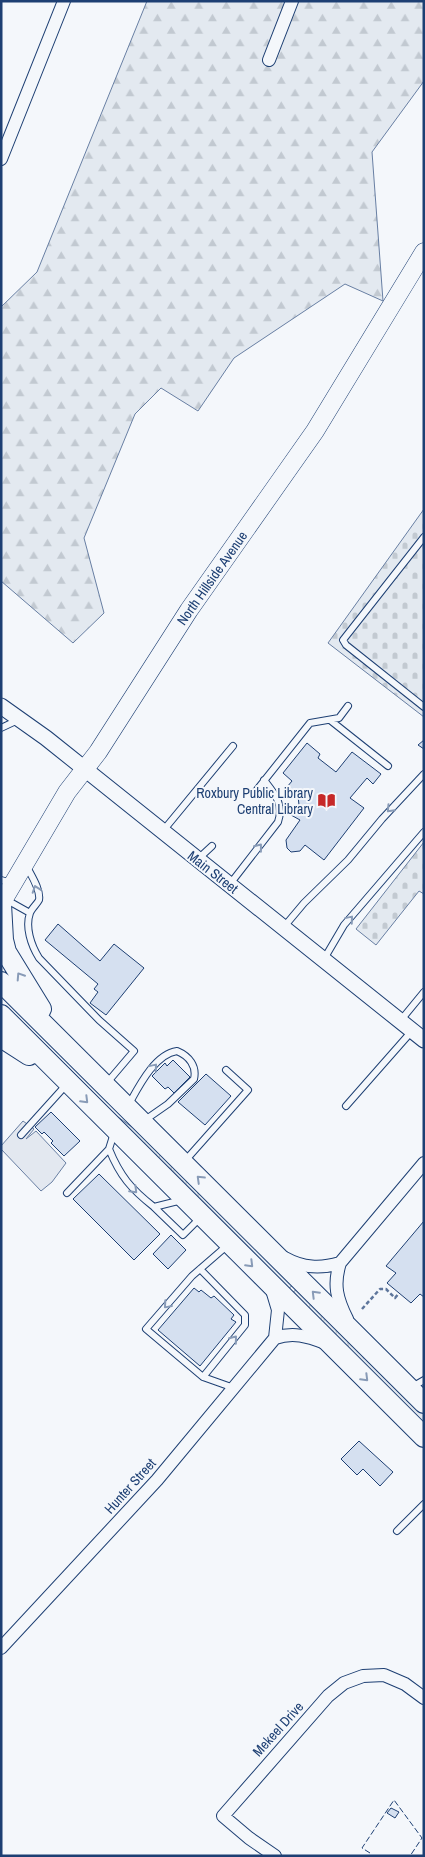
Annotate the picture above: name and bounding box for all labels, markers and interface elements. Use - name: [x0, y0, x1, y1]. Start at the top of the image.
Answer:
- street label: North Hillside Avenue: [173, 527, 251, 629]
- place label: Roxbury Public Library Central Library: [196, 784, 313, 818]
- library icon: Roxbury Public Library Central Library: [317, 791, 337, 811]
- one-way arrow: [387, 804, 396, 813]
- one-way arrow: [253, 843, 262, 852]
- street label: Main Street: [184, 847, 242, 897]
- one-way arrow: [32, 885, 42, 894]
- one-way arrow: [344, 916, 352, 925]
- one-way arrow: [16, 973, 26, 982]
- one-way arrow: [148, 1064, 157, 1073]
- one-way arrow: [79, 1094, 88, 1103]
- one-way arrow: [196, 1176, 205, 1185]
- one-way arrow: [128, 1184, 137, 1193]
- one-way arrow: [244, 1258, 253, 1267]
- one-way arrow: [312, 1290, 321, 1299]
- one-way arrow: [164, 1299, 172, 1308]
- one-way arrow: [228, 1336, 236, 1345]
- one-way arrow: [359, 1372, 368, 1381]
- street label: Hunter Street: [100, 1455, 160, 1517]
- street label: Mekeel Drive: [249, 1698, 307, 1760]

